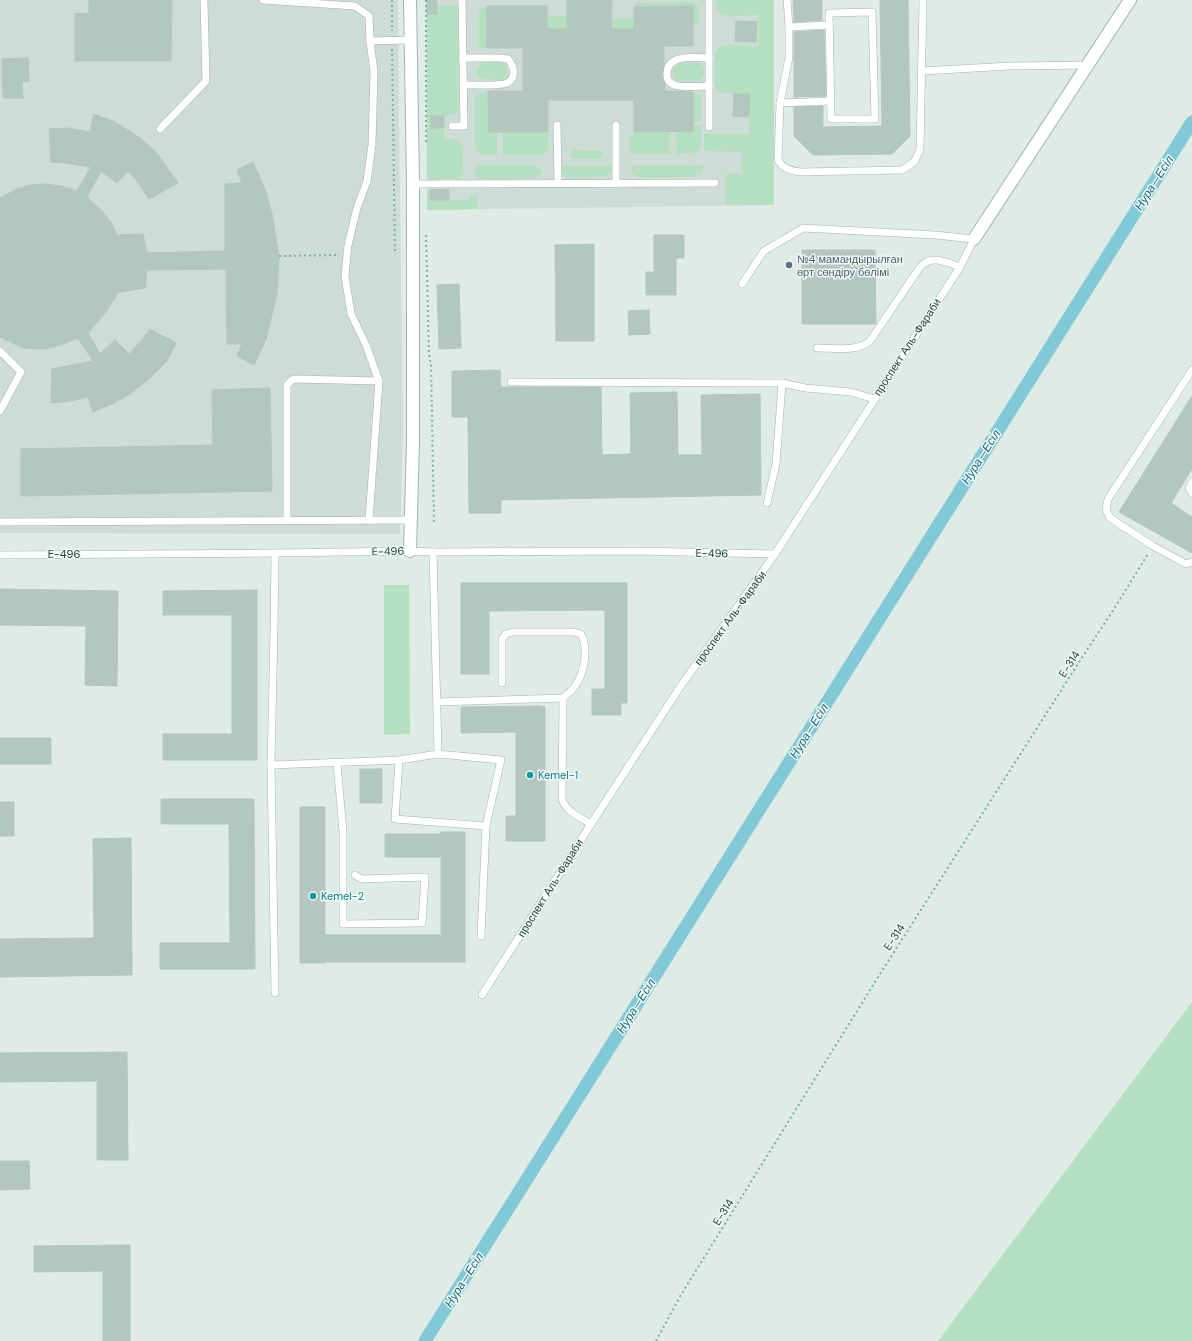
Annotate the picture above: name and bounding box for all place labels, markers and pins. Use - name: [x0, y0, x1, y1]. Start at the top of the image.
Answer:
- place label: №4 мамандырылған өрт сөндіру бөлімі: [797, 252, 903, 279]
- marker: №4 мамандырылған өрт сөндіру бөлімі: [784, 260, 794, 270]
- place label: Kemel-1: [538, 768, 578, 782]
- marker: Kemel-1: [525, 770, 535, 780]
- place label: Kemel-2: [321, 889, 364, 903]
- marker: Kemel-2: [308, 891, 318, 901]

